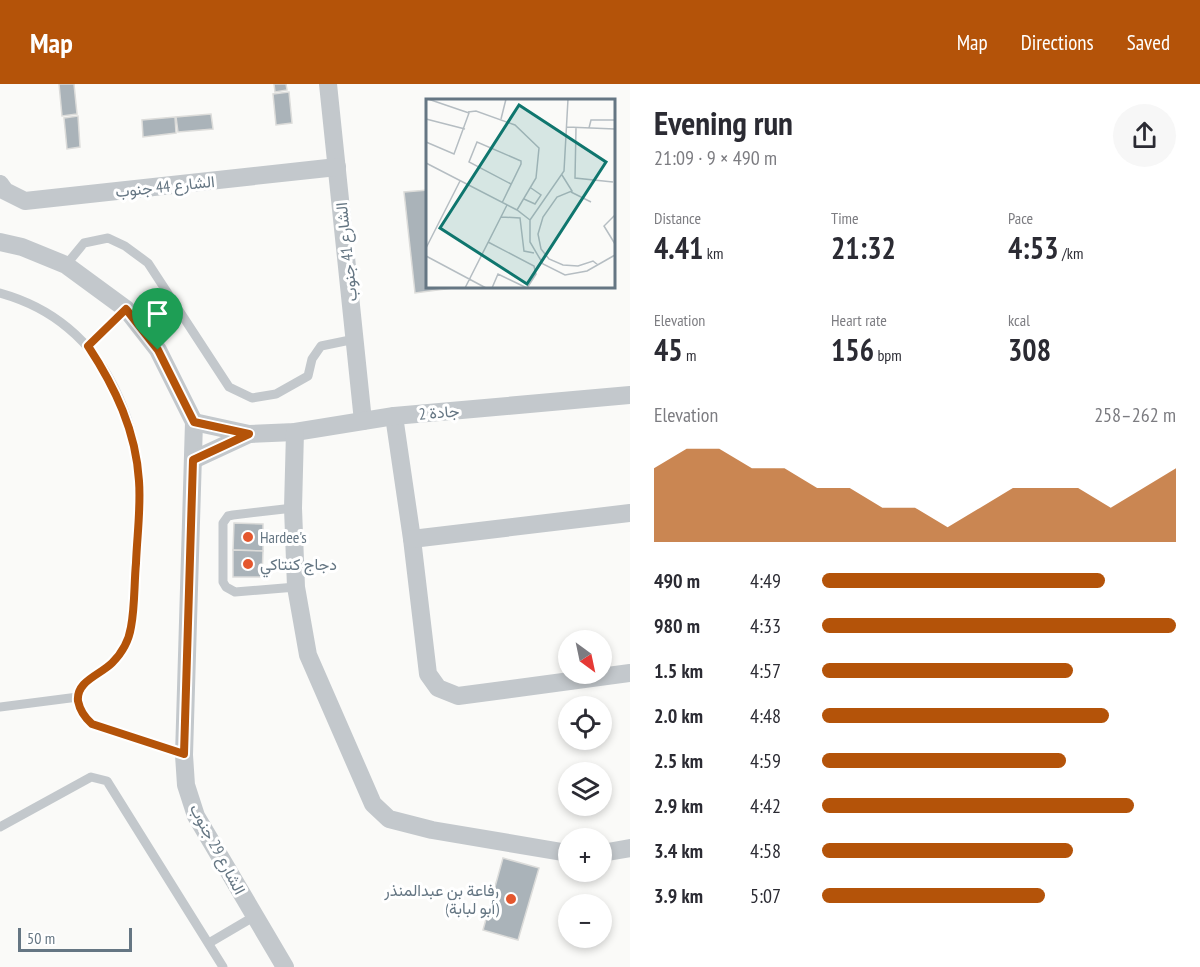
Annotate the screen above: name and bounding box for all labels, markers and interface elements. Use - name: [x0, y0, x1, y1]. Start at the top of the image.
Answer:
- text: Map: [30, 24, 73, 61]
- text: Map: [957, 29, 988, 56]
- text: Directions: [1021, 29, 1094, 56]
- text: Saved: [1127, 29, 1170, 56]
- inset map: [426, 99, 615, 288]
- text: Evening run: [654, 101, 793, 144]
- button: share: [1113, 104, 1176, 167]
- text: 21:09 · 9 × 490 m: [654, 145, 777, 171]
- street label: الشارع 44 جنوب: [114, 171, 216, 203]
- street label: الشارع 41 جنوب: [331, 201, 363, 303]
- text: Distance: [654, 208, 701, 228]
- text: Time: [831, 208, 859, 228]
- text: Pace: [1008, 208, 1033, 228]
- text: 4.41: [654, 228, 703, 267]
- text: 21:32: [831, 228, 896, 267]
- text: 4:53: [1008, 228, 1059, 267]
- text: km: [703, 243, 723, 263]
- text: /km: [1059, 243, 1083, 263]
- pin: [132, 288, 183, 350]
- icon: arrive: [141, 297, 174, 330]
- text: Elevation: [654, 310, 705, 330]
- text: Heart rate: [831, 310, 887, 330]
- text: kcal: [1008, 310, 1030, 330]
- text: 45: [654, 330, 683, 369]
- text: 156: [831, 330, 874, 369]
- text: 308: [1008, 330, 1051, 369]
- text: m: [683, 345, 697, 365]
- text: bpm: [874, 345, 902, 365]
- street label: جادة 2: [418, 400, 460, 424]
- text: Elevation: [654, 402, 718, 428]
- text: 258–262 m: [1094, 402, 1176, 428]
- place label: Hardee's: [260, 527, 307, 547]
- marker: Hardee's: [241, 530, 255, 544]
- place label: دجاج كنتاكي: [260, 554, 337, 578]
- marker: دجاج كنتاكي: [241, 557, 255, 571]
- text: 490 m: [654, 568, 700, 594]
- text: 4:49: [750, 568, 781, 594]
- text: 980 m: [654, 613, 700, 639]
- text: 4:33: [750, 613, 781, 639]
- north arrow: [558, 630, 612, 684]
- map controls: [558, 630, 612, 948]
- text: 1.5 km: [654, 658, 703, 684]
- text: 4:57: [750, 658, 781, 684]
- button: locate: [558, 696, 612, 750]
- text: 2.0 km: [654, 703, 703, 729]
- text: 4:48: [750, 703, 781, 729]
- text: 2.5 km: [654, 748, 703, 774]
- text: 4:59: [750, 748, 781, 774]
- button: layers: [558, 762, 612, 816]
- text: 2.9 km: [654, 793, 703, 819]
- text: 4:42: [750, 793, 781, 819]
- street label: الشارع 29 جنوب: [184, 800, 250, 899]
- button: +: [558, 828, 612, 882]
- text: 3.4 km: [654, 838, 703, 864]
- text: 4:58: [750, 838, 781, 864]
- place label: رفاعة بن عبدالمنذر (أبو لبابة): [383, 880, 499, 919]
- text: 3.9 km: [654, 883, 703, 909]
- text: 5:07: [750, 883, 781, 909]
- marker: رفاعة بن عبدالمنذر (أبو لبابة): [504, 892, 518, 906]
- button: −: [558, 894, 612, 948]
- scale bar: [18, 925, 132, 952]
- text: 50 m: [27, 928, 55, 948]

